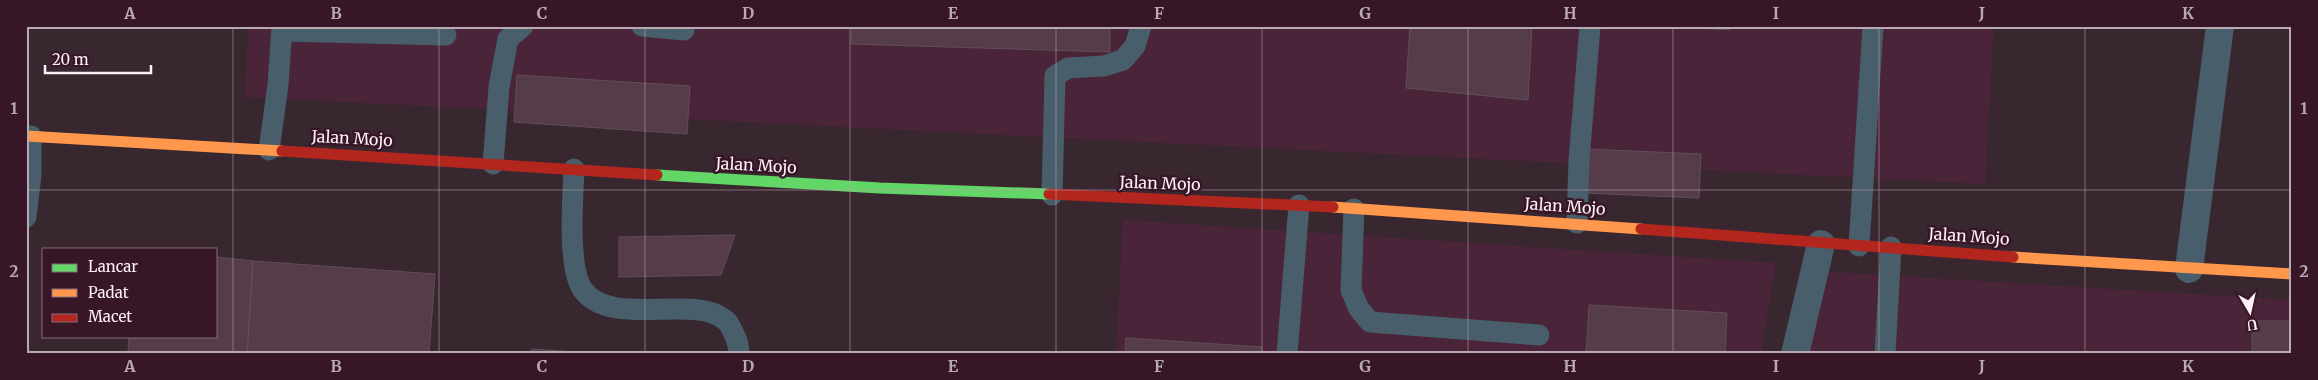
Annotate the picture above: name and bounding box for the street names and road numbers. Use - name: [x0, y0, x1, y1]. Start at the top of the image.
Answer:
- street label: Jalan Mojo: [310, 126, 393, 150]
- street label: Jalan Mojo: [714, 153, 797, 177]
- street label: Jalan Mojo: [1118, 172, 1201, 194]
- street label: Jalan Mojo: [1523, 193, 1606, 219]
- street label: Jalan Mojo: [1927, 223, 2010, 249]

